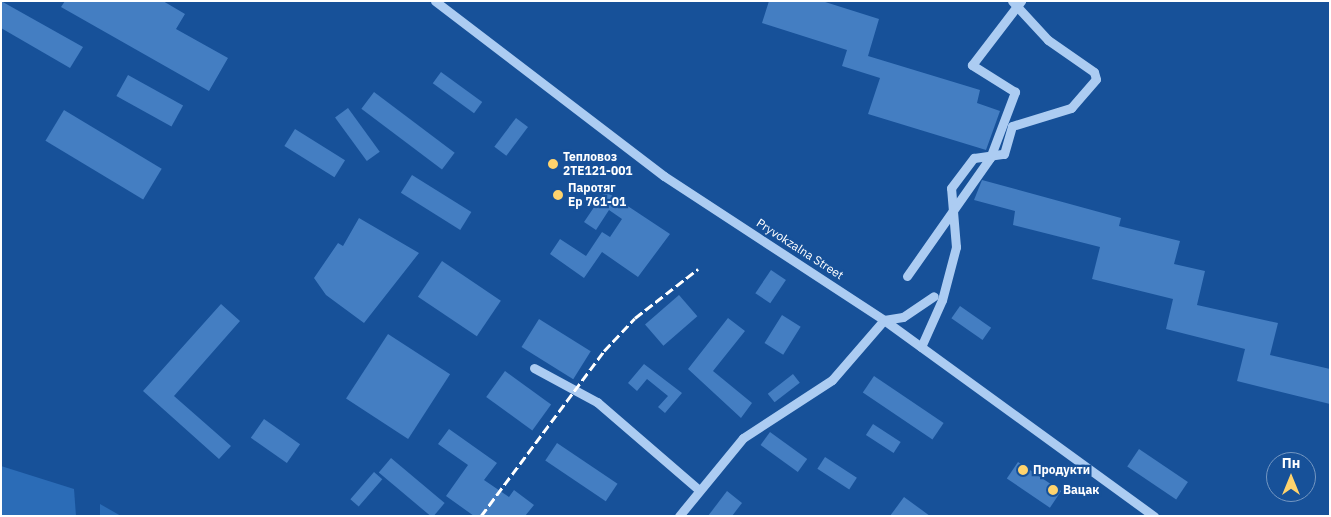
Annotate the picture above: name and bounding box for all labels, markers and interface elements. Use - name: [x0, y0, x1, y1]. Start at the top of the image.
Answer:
- place label: Тепловоз 2ТЕ121-001: [563, 150, 633, 178]
- marker: Тепловоз 2ТЕ121-001: [547, 158, 559, 170]
- place label: Паротяг Ер 761-01: [568, 181, 626, 209]
- marker: Паротяг Ер 761-01: [552, 189, 564, 201]
- street label: Pryvokzalna Street: [754, 216, 846, 282]
- north arrow: [1266, 452, 1316, 502]
- text: Пн: [1282, 454, 1300, 472]
- place label: Продукти: [1033, 463, 1090, 477]
- marker: Продукти: [1017, 464, 1029, 476]
- place label: Вацак: [1063, 483, 1099, 497]
- marker: Вацак: [1047, 484, 1059, 496]

